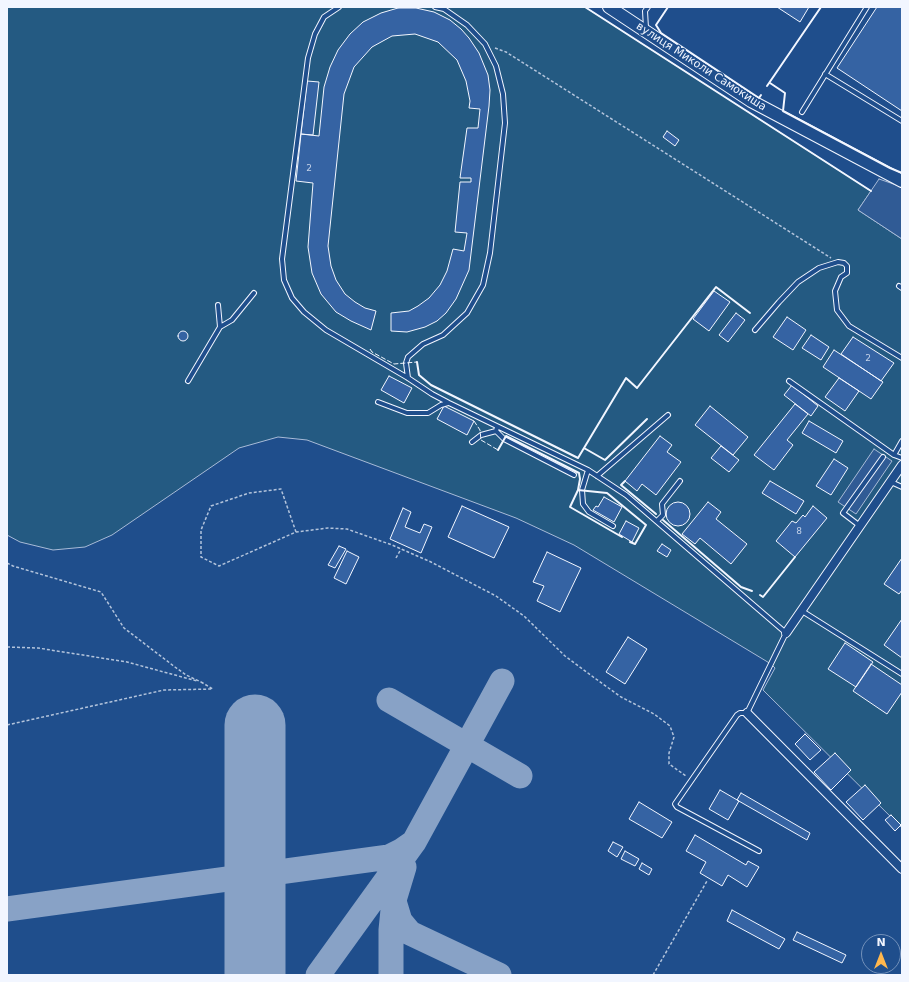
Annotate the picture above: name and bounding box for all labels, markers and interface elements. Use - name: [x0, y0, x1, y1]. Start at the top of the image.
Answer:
- street label: вулиця Миколи Самокиша: [633, 20, 769, 114]
- house number: 2: [306, 164, 312, 174]
- house number: 2: [865, 354, 871, 364]
- house number: 8: [796, 527, 802, 537]
- north arrow: [861, 934, 901, 974]
- text: N: [876, 936, 886, 949]

